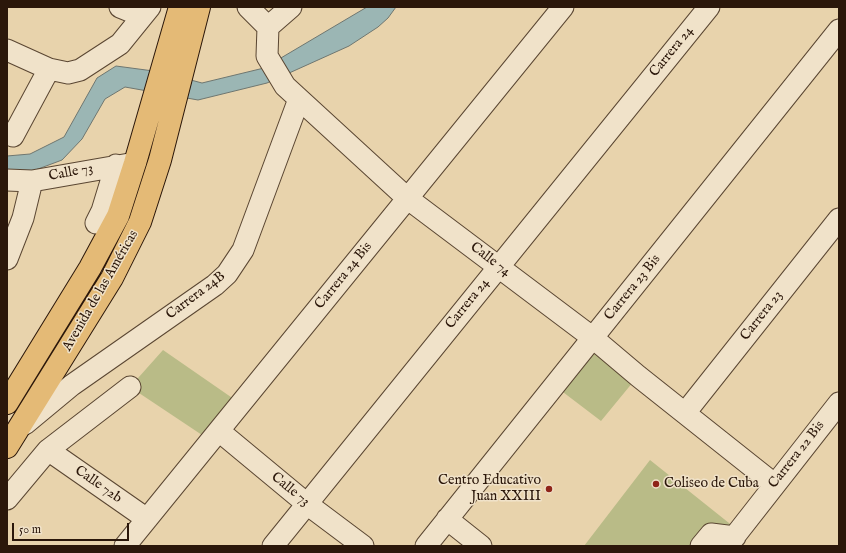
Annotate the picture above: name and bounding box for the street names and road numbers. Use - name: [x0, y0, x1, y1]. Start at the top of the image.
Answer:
- street label: Carrera 24: [646, 23, 698, 81]
- street label: Calle 73: [47, 160, 95, 186]
- street label: Avenida de las Américas: [60, 228, 142, 354]
- street label: Carrera 24 Bis: [312, 239, 376, 313]
- street label: Calle 74: [466, 239, 514, 281]
- street label: Carrera 23 Bis: [601, 252, 665, 324]
- street label: Carrera 24B: [163, 268, 229, 324]
- street label: Carrera 24: [442, 275, 494, 333]
- street label: Carrera 23: [737, 288, 787, 344]
- street label: Carrera 22 Bis: [765, 418, 829, 492]
- street label: Calle 72b: [71, 463, 125, 507]
- street label: Calle 73: [267, 469, 313, 511]

